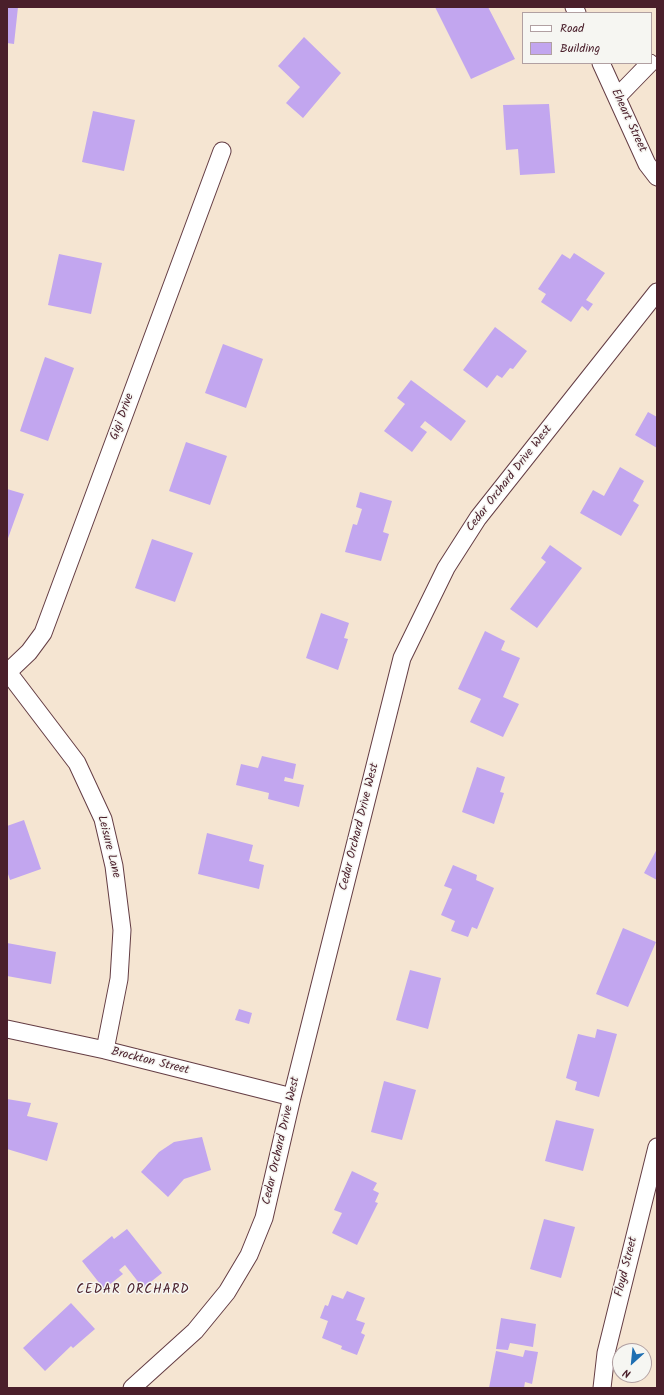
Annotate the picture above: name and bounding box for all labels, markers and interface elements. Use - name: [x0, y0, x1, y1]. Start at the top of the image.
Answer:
- legend: [522, 12, 652, 64]
- text: Road: [560, 19, 584, 38]
- text: Building: [560, 39, 600, 58]
- street label: Eheart Street: [607, 87, 649, 155]
- street label: Gigi Drive: [108, 392, 138, 442]
- street label: Cedar Orchard Drive West: [464, 423, 556, 535]
- street label: Cedar Orchard Drive West: [337, 762, 383, 892]
- street label: Leisure Lane: [93, 814, 123, 880]
- street label: Brockton Street: [110, 1045, 190, 1079]
- street label: Cedar Orchard Drive West: [260, 1076, 304, 1206]
- street label: Floyd Street: [613, 1235, 641, 1299]
- district label: CEDAR ORCHARD: [76, 1283, 190, 1299]
- north arrow: [612, 1343, 652, 1383]
- text: N: [620, 1363, 634, 1382]

